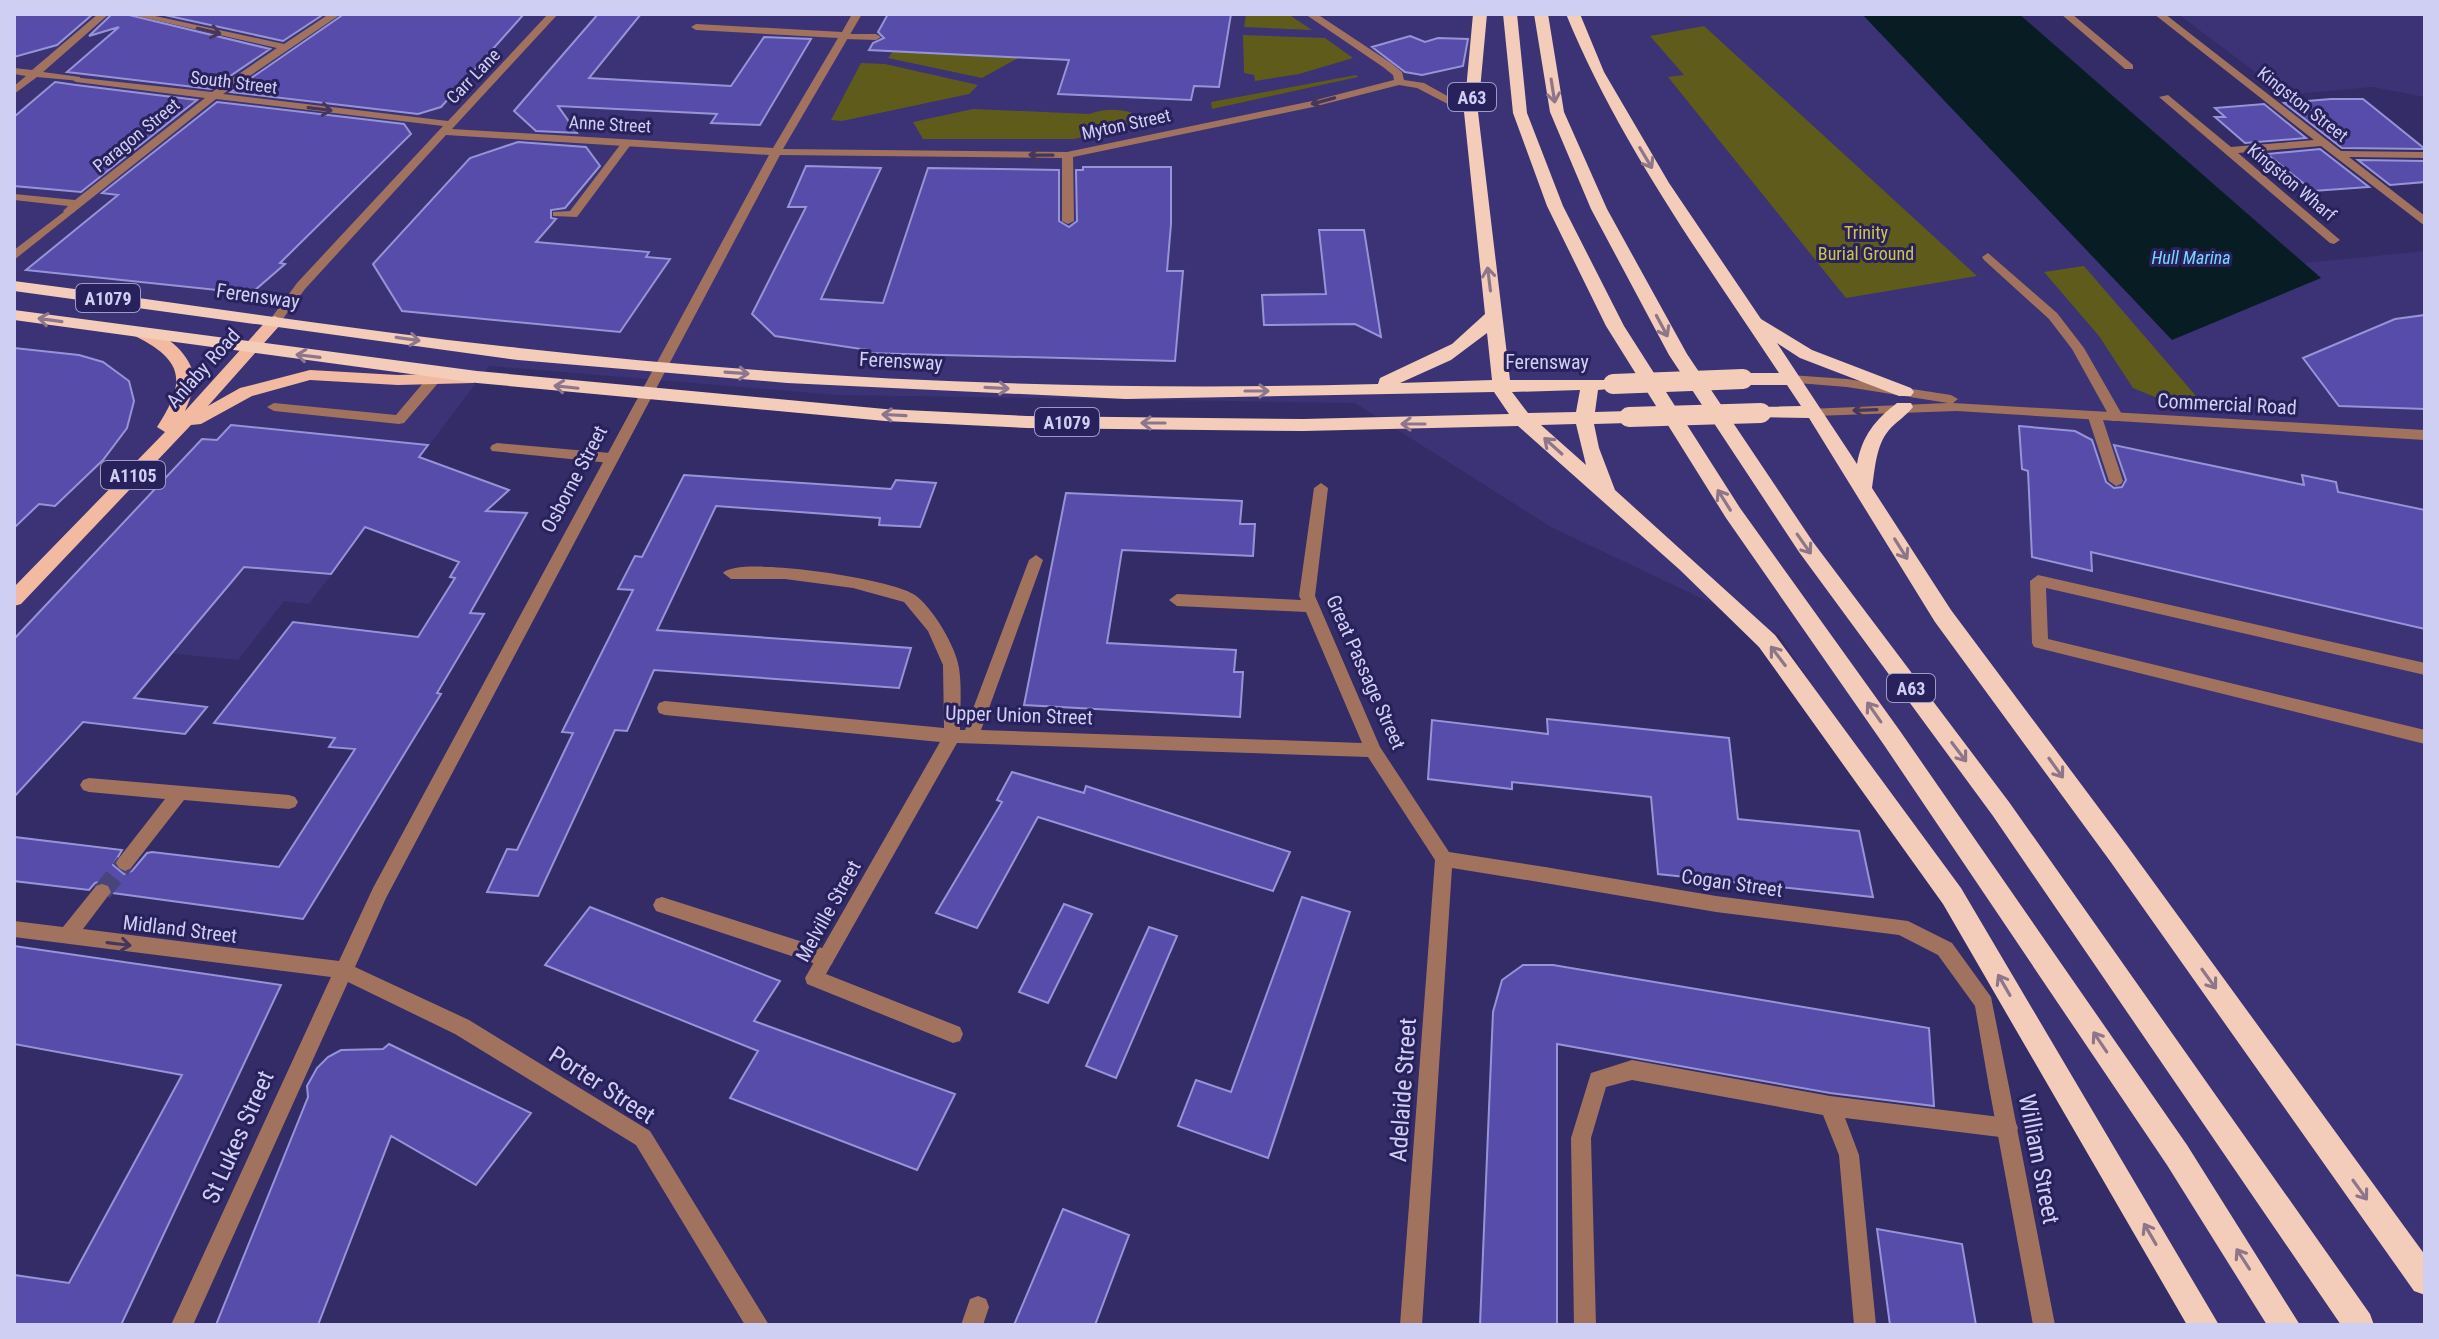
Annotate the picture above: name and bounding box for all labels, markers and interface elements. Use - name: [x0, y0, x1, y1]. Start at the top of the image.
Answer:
- one-way arrow: [195, 24, 221, 39]
- street label: Carr Lane: [442, 44, 504, 108]
- street label: Kingston Street: [2254, 62, 2352, 146]
- street label: South Street: [189, 66, 279, 98]
- one-way arrow: [1546, 78, 1561, 103]
- road number: A63: [1448, 83, 1496, 111]
- street label: Paragon Street: [89, 94, 183, 176]
- one-way arrow: [1311, 94, 1337, 109]
- one-way arrow: [306, 101, 333, 116]
- street label: Myton Street: [1080, 104, 1172, 144]
- street label: Anne Street: [568, 111, 652, 137]
- street label: Kingston Wharf: [2243, 139, 2341, 225]
- one-way arrow: [1638, 146, 1654, 169]
- one-way arrow: [1028, 147, 1055, 163]
- park label: Trinity Burial Ground: [1818, 222, 1914, 264]
- water label: Hull Marina: [2151, 247, 2231, 268]
- one-way arrow: [1481, 266, 1496, 293]
- street label: Ferensway: [215, 278, 301, 314]
- road number: A1079: [76, 284, 140, 312]
- one-way arrow: [37, 312, 63, 327]
- one-way arrow: [1655, 314, 1671, 337]
- street label: Anlaby Road: [161, 323, 245, 413]
- one-way arrow: [395, 332, 420, 347]
- street label: Ferensway: [859, 347, 943, 375]
- one-way arrow: [296, 348, 321, 363]
- street label: Ferensway: [1505, 350, 1589, 374]
- one-way arrow: [723, 366, 750, 381]
- one-way arrow: [553, 379, 580, 394]
- one-way arrow: [983, 381, 1010, 396]
- one-way arrow: [1243, 383, 1270, 399]
- street label: Commercial Road: [2157, 388, 2297, 420]
- one-way arrow: [1852, 402, 1879, 417]
- one-way arrow: [881, 407, 907, 422]
- road number: A1079: [1035, 408, 1099, 436]
- one-way arrow: [1140, 415, 1167, 431]
- one-way arrow: [1400, 416, 1427, 432]
- street label: Osborne Street: [536, 421, 612, 537]
- one-way arrow: [1544, 438, 1564, 456]
- road number: A1105: [101, 461, 165, 489]
- one-way arrow: [1716, 489, 1732, 512]
- one-way arrow: [1796, 532, 1812, 554]
- one-way arrow: [1893, 537, 1909, 560]
- street label: Great Passage Street: [1321, 591, 1411, 753]
- one-way arrow: [1770, 646, 1787, 667]
- road number: A63: [1887, 674, 1935, 702]
- street label: Upper Union Street: [945, 700, 1093, 730]
- one-way arrow: [1866, 702, 1882, 724]
- one-way arrow: [1950, 741, 1967, 762]
- one-way arrow: [2048, 757, 2064, 779]
- street label: Melville Street: [790, 856, 866, 966]
- street label: Cogan Street: [1680, 864, 1784, 902]
- street label: Midland Street: [122, 910, 239, 948]
- one-way arrow: [105, 936, 132, 951]
- one-way arrow: [2201, 967, 2217, 989]
- one-way arrow: [1996, 974, 2012, 997]
- street label: Adelaide Street: [1384, 1017, 1422, 1163]
- one-way arrow: [2092, 1032, 2108, 1054]
- street label: Porter Street: [544, 1040, 660, 1130]
- street label: St Lukes Street: [196, 1066, 280, 1208]
- street label: William Street: [2013, 1092, 2065, 1226]
- one-way arrow: [2352, 1179, 2368, 1201]
- one-way arrow: [2142, 1222, 2157, 1246]
- one-way arrow: [2235, 1249, 2252, 1271]

